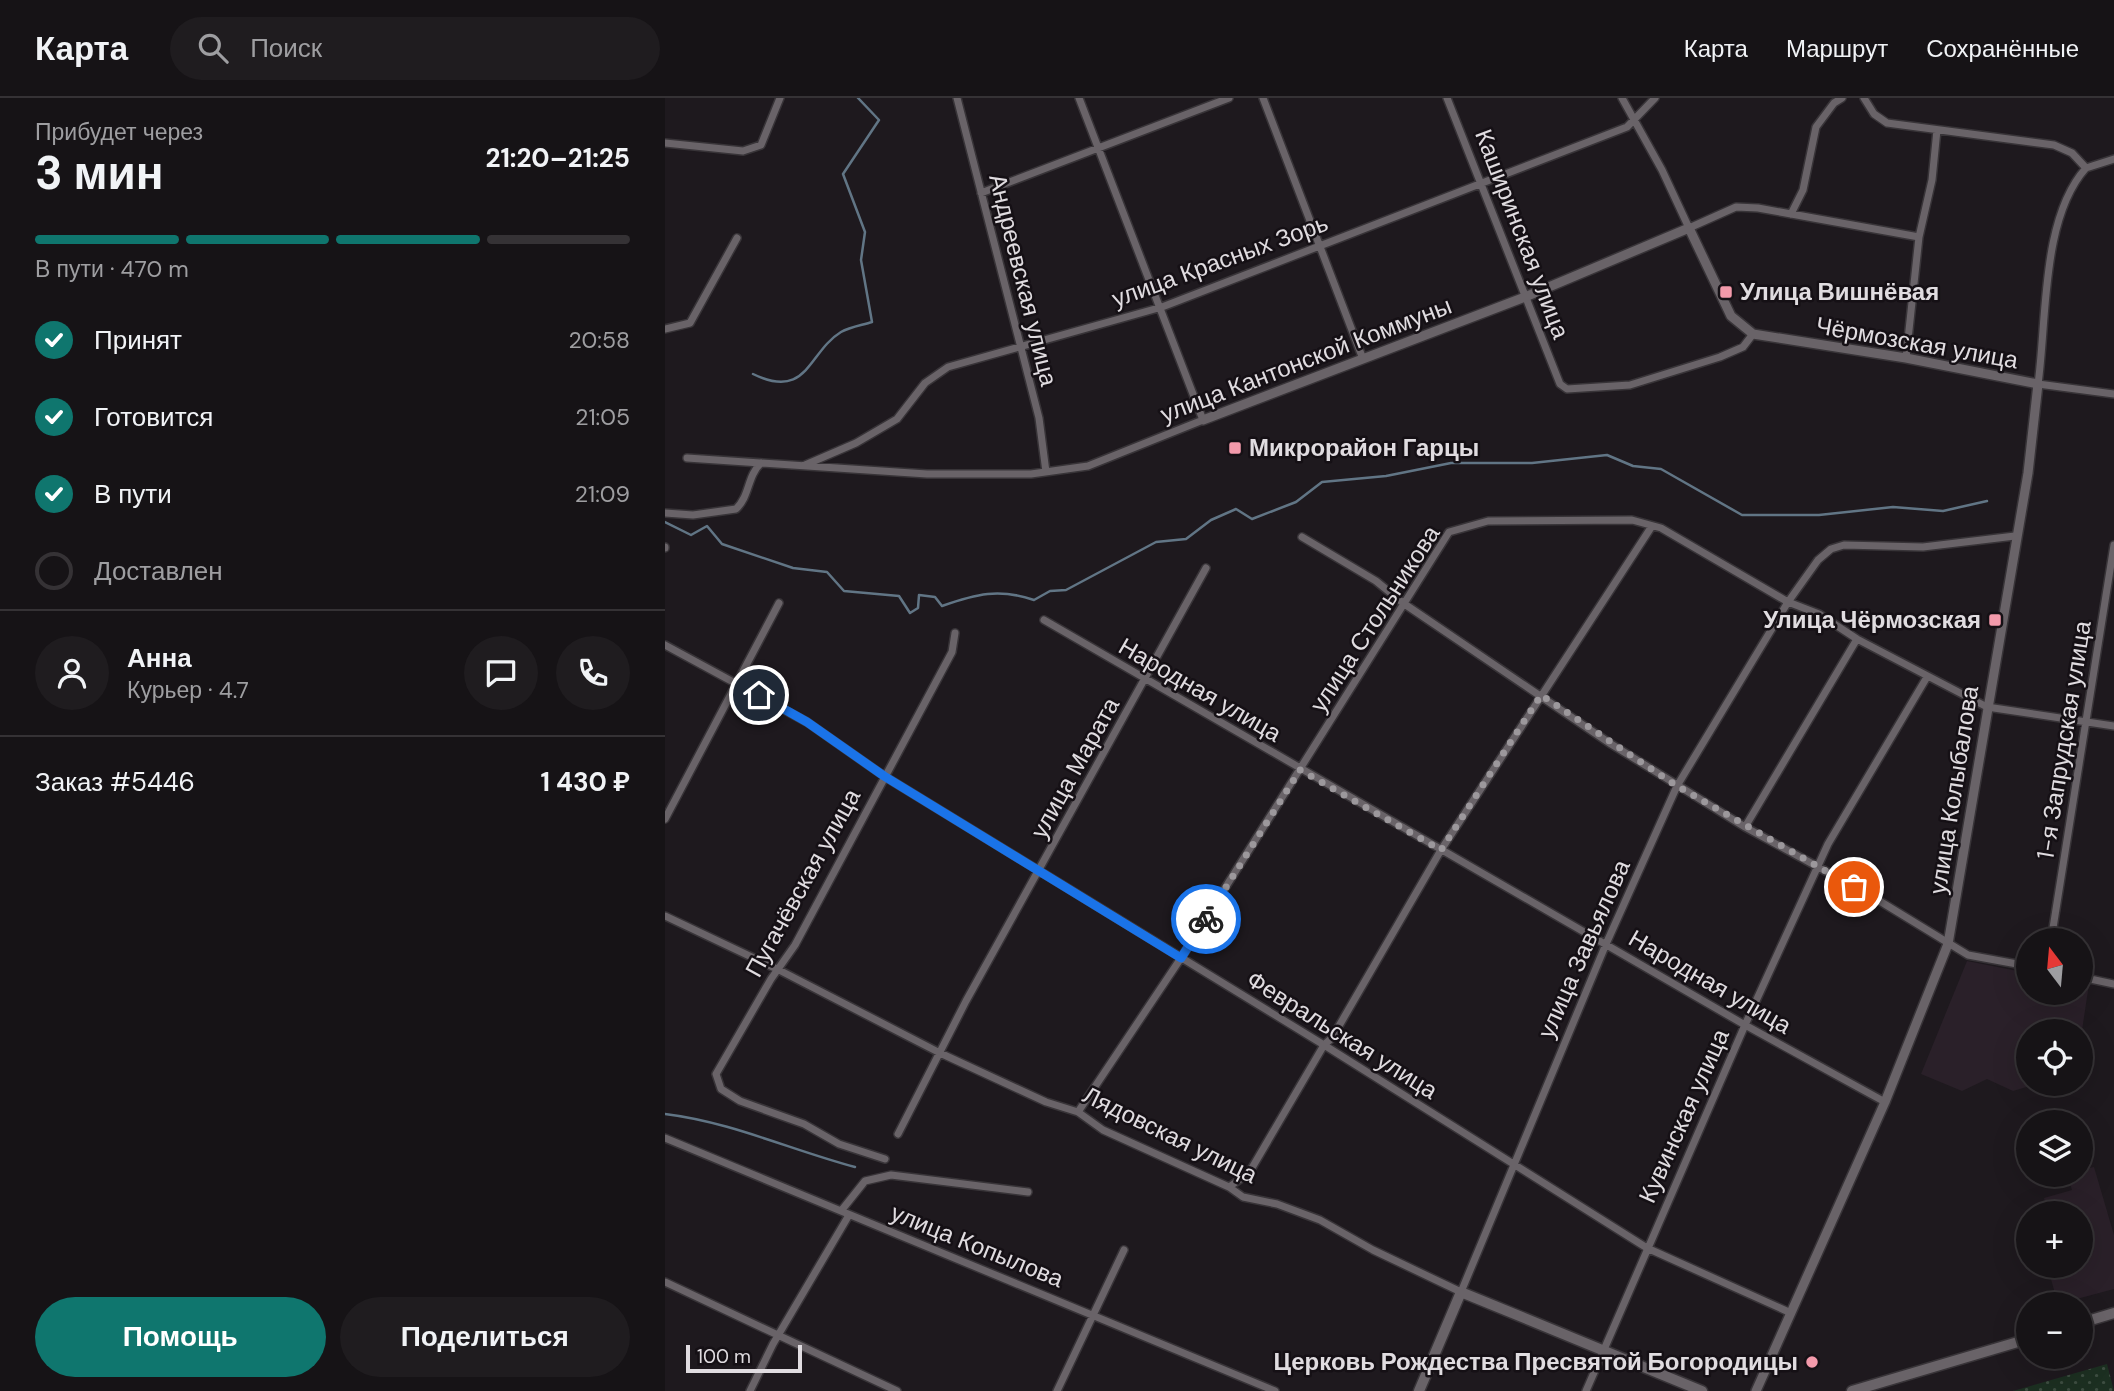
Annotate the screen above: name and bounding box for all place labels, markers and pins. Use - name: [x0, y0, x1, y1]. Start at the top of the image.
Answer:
- place label: Улица Вишнёвая: [1740, 276, 1939, 307]
- marker: Улица Вишнёвая: [1718, 284, 1734, 300]
- place label: Микрорайон Гарцы: [1249, 432, 1479, 463]
- marker: Микрорайон Гарцы: [1227, 440, 1243, 456]
- place label: Улица Чёрмозская: [1763, 604, 1981, 635]
- marker: Улица Чёрмозская: [1987, 612, 2003, 628]
- pin: [729, 665, 789, 725]
- pin: [1824, 857, 1884, 917]
- place label: Церковь Рождества Пресвятой Богородицы: [1273, 1346, 1798, 1377]
- marker: Церковь Рождества Пресвятой Богородицы: [1804, 1354, 1820, 1370]

